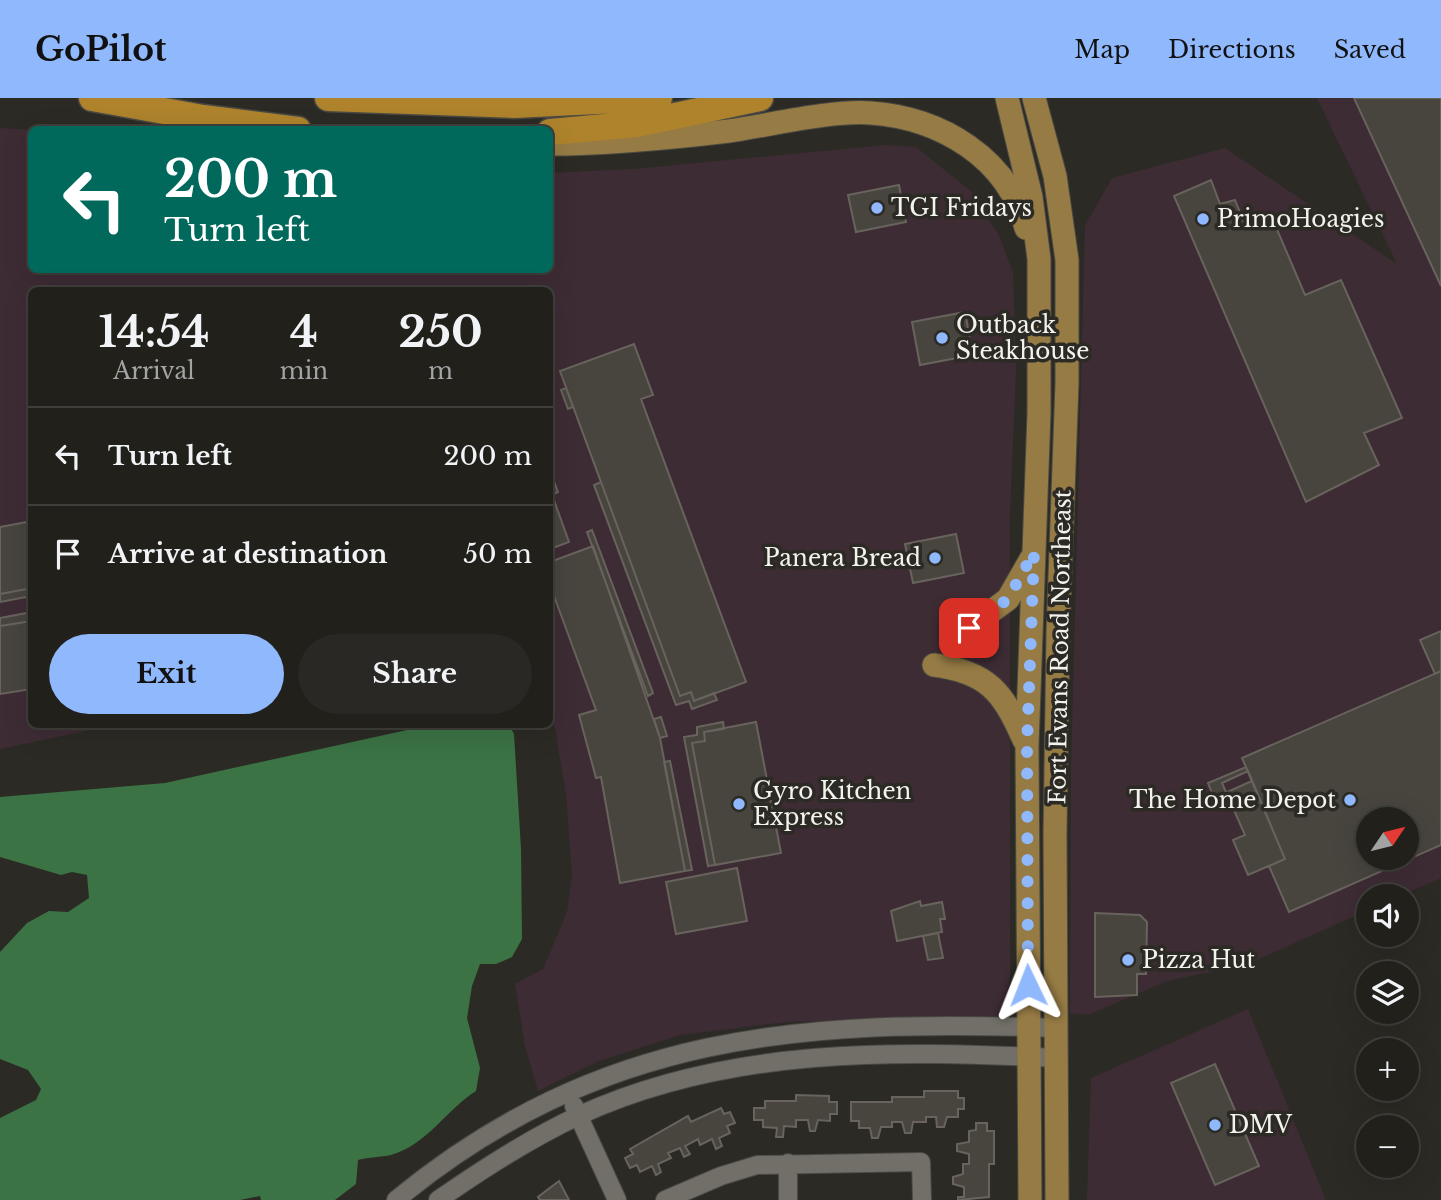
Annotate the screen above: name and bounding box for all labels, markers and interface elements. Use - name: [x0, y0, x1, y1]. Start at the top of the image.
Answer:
- text: GoPilot: [35, 29, 167, 70]
- text: Map: [1074, 35, 1130, 64]
- text: Directions: [1168, 35, 1296, 64]
- text: Saved: [1334, 35, 1406, 64]
- text: 200 m: [164, 149, 337, 210]
- icon: left: [49, 154, 140, 245]
- place label: TGI Fridays: [891, 194, 1032, 222]
- marker: TGI Fridays: [869, 200, 885, 216]
- place label: PrimoHoagies: [1217, 205, 1384, 233]
- text: Turn left: [164, 210, 310, 250]
- marker: PrimoHoagies: [1195, 211, 1211, 227]
- text: 14:54: [98, 306, 209, 358]
- text: 4: [290, 306, 318, 358]
- text: 250: [399, 306, 483, 358]
- place label: Outback Steakhouse: [956, 311, 1089, 365]
- marker: Outback Steakhouse: [934, 330, 950, 346]
- text: Arrival: [113, 357, 195, 385]
- text: min: [280, 357, 328, 385]
- text: m: [428, 357, 453, 385]
- icon: left: [49, 437, 87, 475]
- text: Turn left: [108, 440, 232, 472]
- text: 200 m: [443, 440, 532, 472]
- street label: Fort Evans Road Northeast: [1043, 489, 1077, 805]
- icon: arrive: [49, 535, 87, 573]
- text: Arrive at destination: [108, 538, 388, 570]
- text: 50 m: [463, 538, 532, 570]
- place label: Panera Bread: [764, 544, 921, 572]
- marker: Panera Bread: [927, 550, 943, 566]
- pin: [939, 598, 999, 658]
- icon: arrive: [950, 609, 988, 647]
- button: Exit: [49, 634, 284, 714]
- button: Share: [298, 634, 532, 714]
- place label: Gyro Kitchen Express: [753, 777, 912, 831]
- place label: The Home Depot: [1129, 786, 1336, 814]
- marker: The Home Depot: [1342, 792, 1358, 808]
- marker: Gyro Kitchen Express: [731, 796, 747, 812]
- north arrow: [1356, 807, 1419, 870]
- map controls: [1356, 807, 1419, 1178]
- button: sound: [1356, 884, 1419, 947]
- place label: Pizza Hut: [1142, 946, 1256, 974]
- position arrow: [991, 948, 1065, 1022]
- marker: Pizza Hut: [1120, 952, 1136, 968]
- button: layers: [1356, 961, 1419, 1024]
- button: +: [1356, 1038, 1419, 1101]
- place label: DMV: [1229, 1111, 1293, 1139]
- button: −: [1356, 1115, 1419, 1178]
- marker: DMV: [1207, 1117, 1223, 1133]

